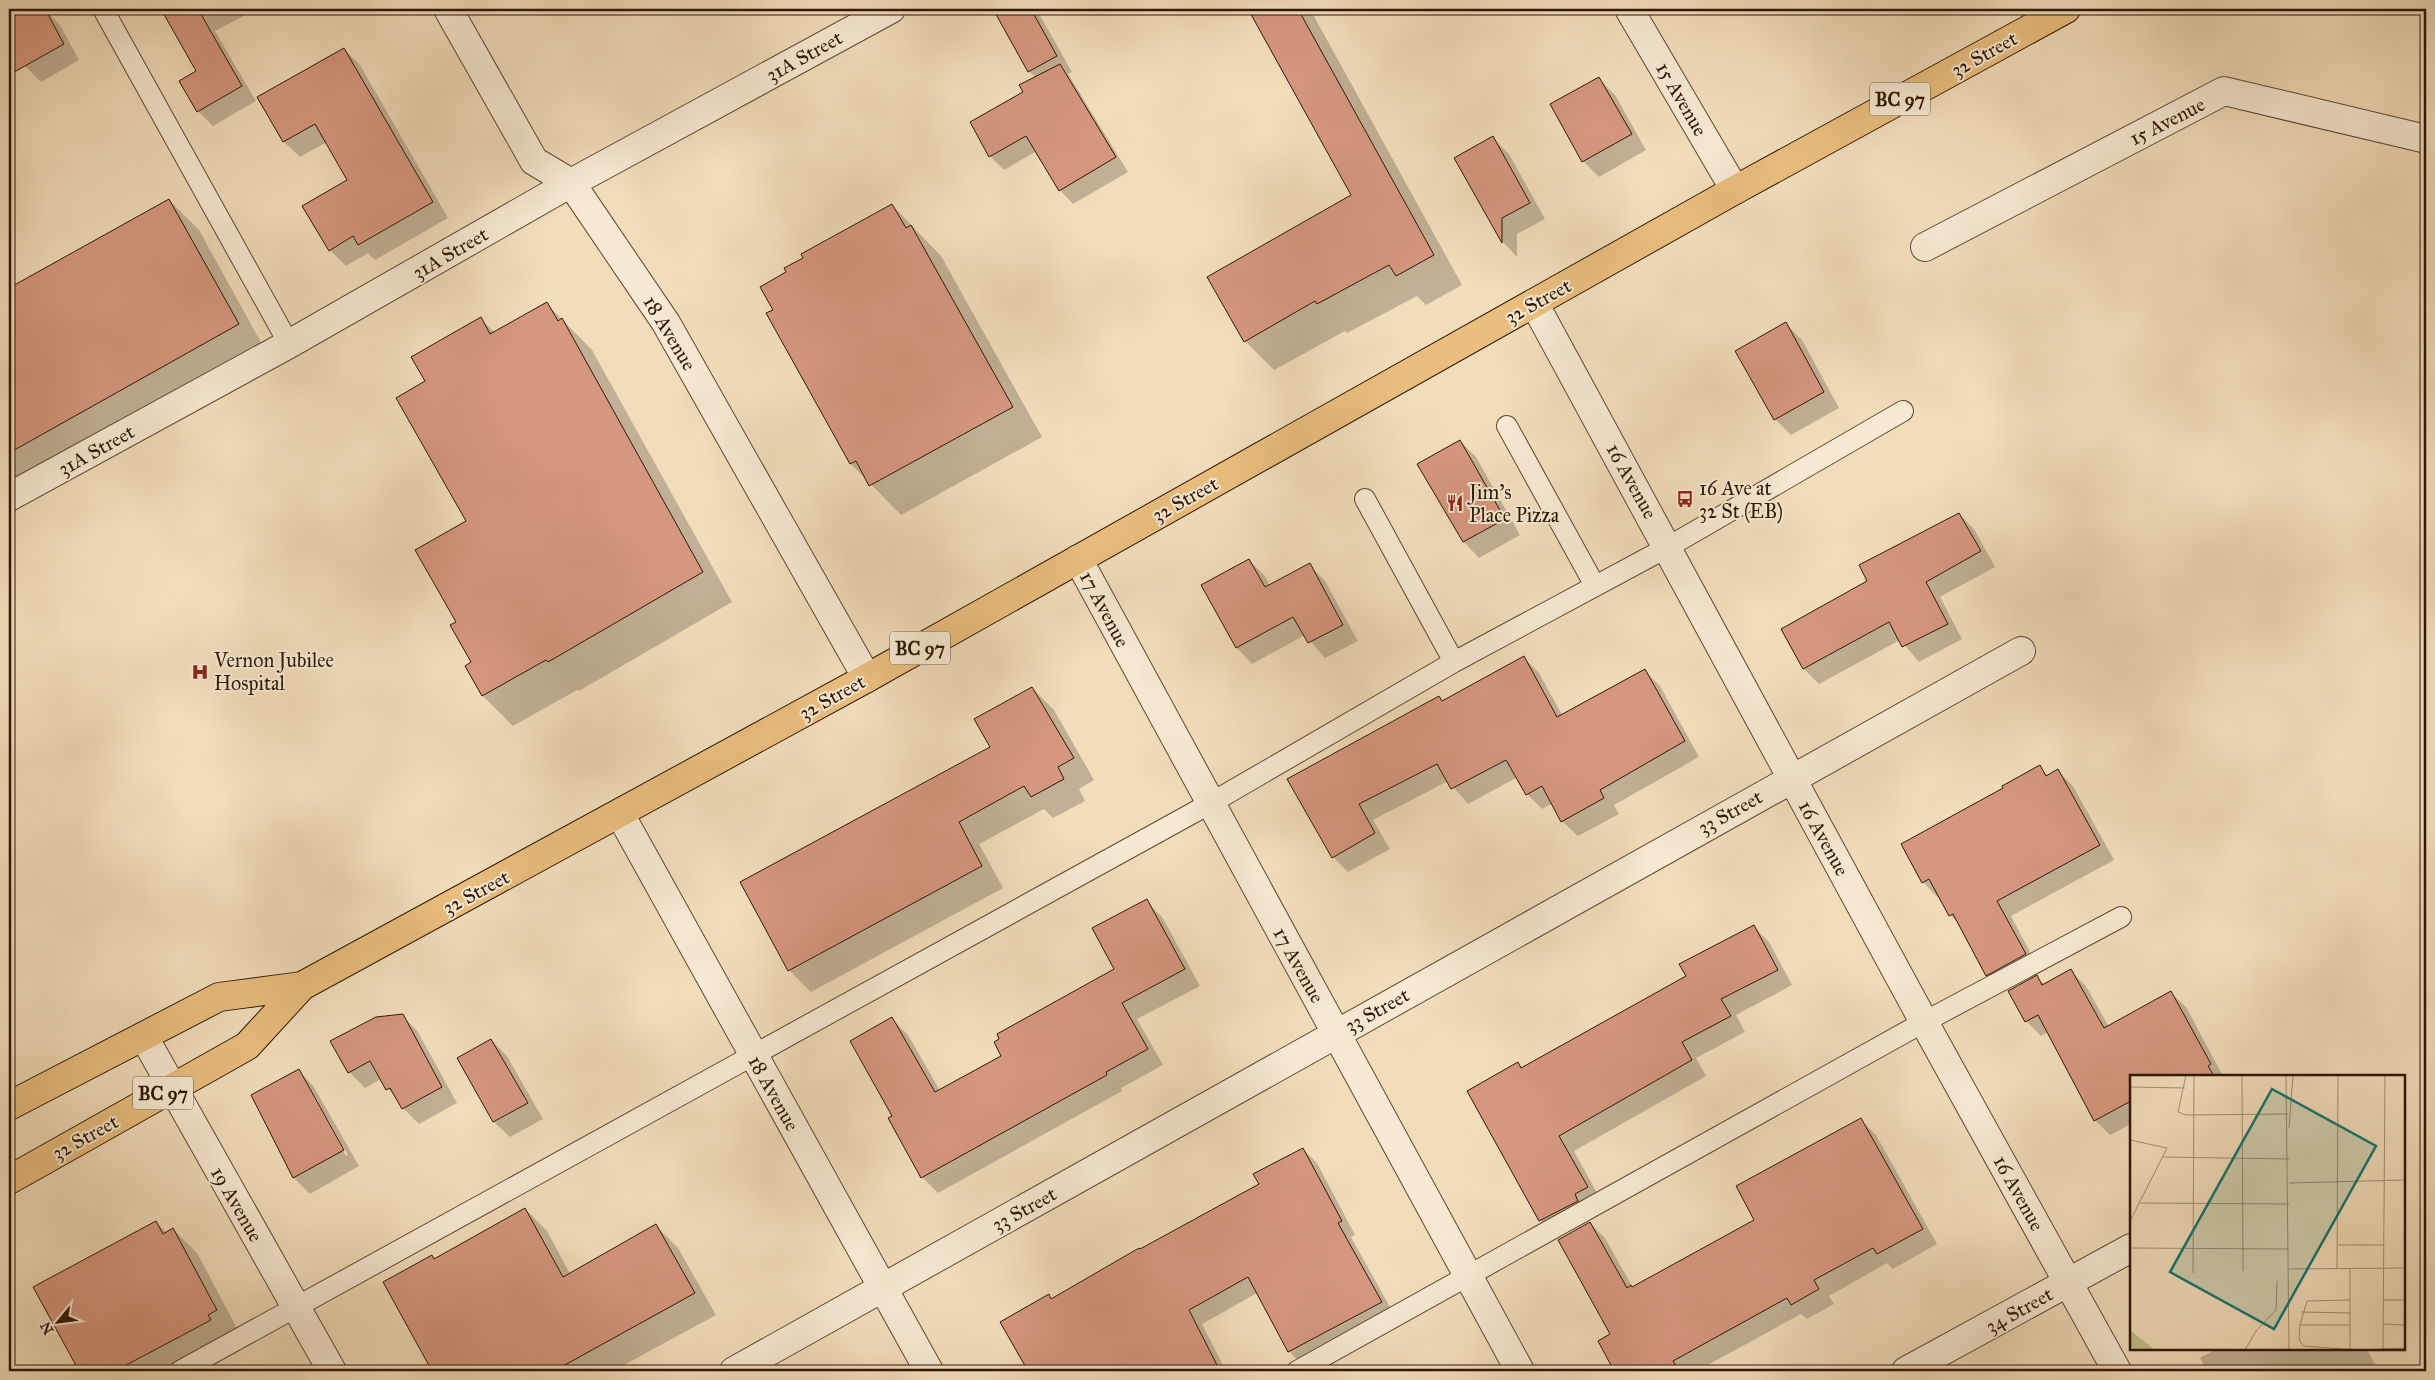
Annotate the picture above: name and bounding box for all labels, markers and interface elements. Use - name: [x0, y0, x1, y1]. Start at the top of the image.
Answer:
- street label: 31A Street: [762, 25, 846, 87]
- street label: 32 Street: [1947, 26, 2021, 82]
- street label: 15 Avenue: [1651, 58, 1713, 140]
- road number: BC 97: [1870, 82, 1930, 116]
- street label: 15 Avenue: [2125, 92, 2209, 150]
- street label: 31A Street: [408, 222, 492, 284]
- street label: 32 Street: [1501, 273, 1575, 329]
- street label: 18 Avenue: [638, 291, 702, 375]
- street label: 31A Street: [54, 419, 138, 481]
- street label: 16 Avenue: [1602, 439, 1662, 523]
- street label: 32 Street: [1148, 471, 1222, 527]
- place label: 16 Ave at 32 St (EB): [1699, 476, 1783, 524]
- place label: Jim's Place Pizza: [1467, 480, 1560, 527]
- bus stop icon: 16 Ave at 32 St (EB): [1675, 489, 1695, 509]
- restaurant icon: Jim's Place Pizza: [1445, 493, 1465, 513]
- street label: 17 Avenue: [1075, 567, 1135, 651]
- road number: BC 97: [890, 632, 950, 664]
- place label: Vernon Jubilee Hospital: [213, 648, 334, 695]
- hospital icon: Vernon Jubilee Hospital: [190, 662, 210, 682]
- street label: 32 Street: [795, 669, 869, 725]
- street label: 33 Street: [1694, 785, 1766, 839]
- street label: 16 Avenue: [1794, 796, 1854, 880]
- street label: 32 Street: [439, 865, 513, 919]
- street label: 17 Avenue: [1268, 923, 1330, 1007]
- street label: 33 Street: [1341, 983, 1413, 1037]
- street label: 18 Avenue: [743, 1051, 805, 1135]
- inset map: [2130, 1075, 2405, 1350]
- road number: BC 97: [133, 1076, 193, 1110]
- street label: 32 Street: [48, 1109, 122, 1165]
- street label: 16 Avenue: [1989, 1151, 2049, 1235]
- street label: 19 Avenue: [206, 1162, 268, 1246]
- street label: 33 Street: [988, 1182, 1060, 1236]
- street label: 34 Street: [1981, 1282, 2057, 1338]
- north arrow: [32, 1298, 82, 1348]
- text: N: [37, 1319, 57, 1337]

